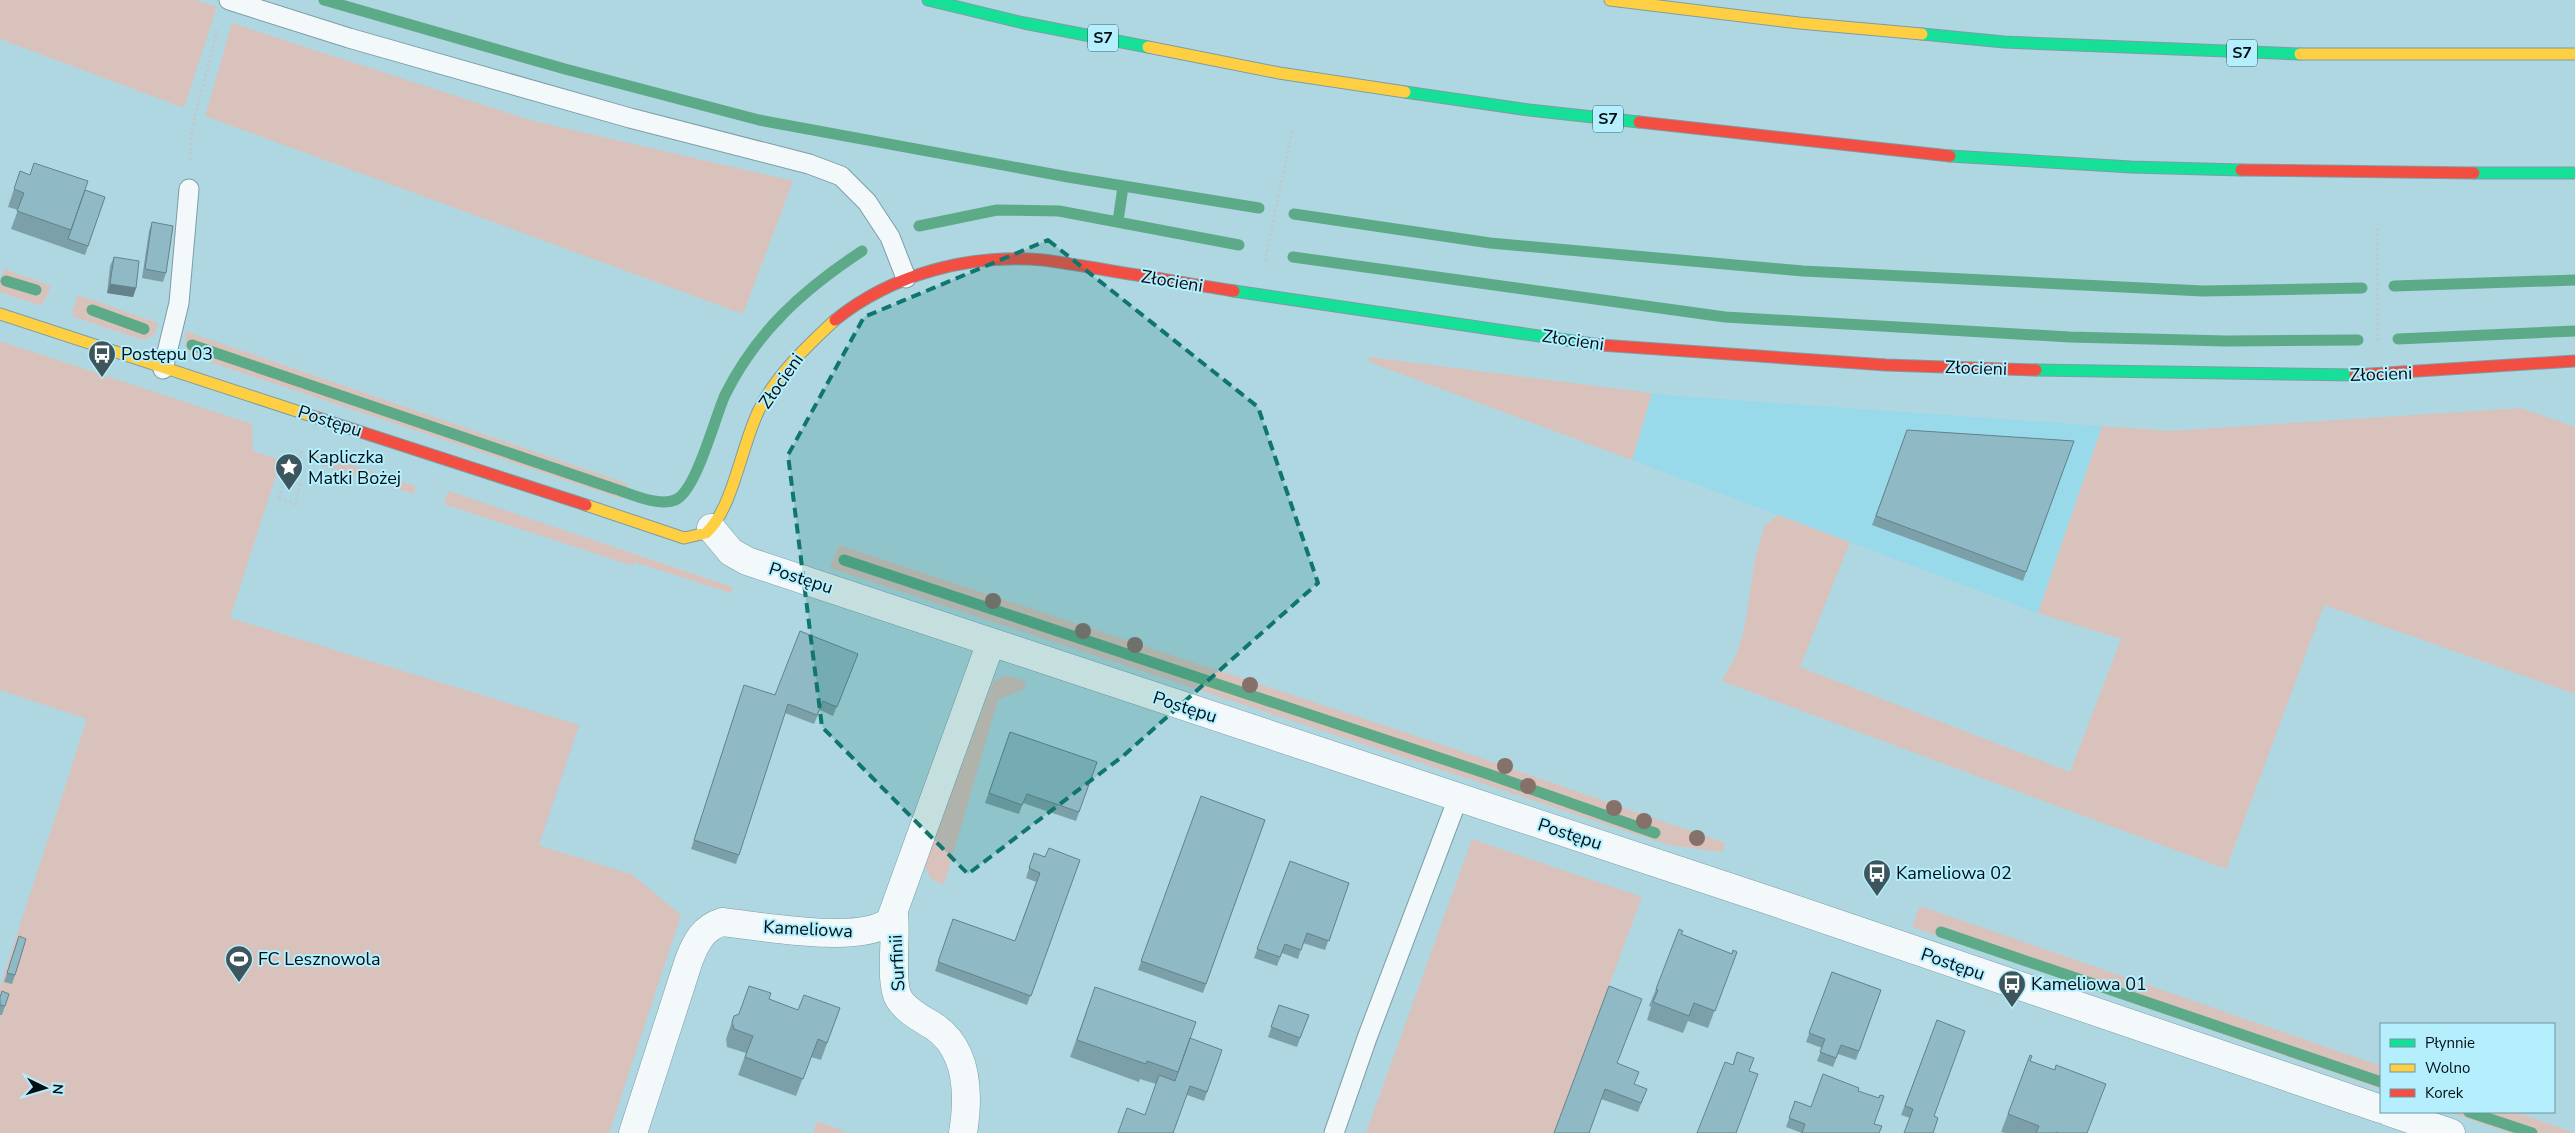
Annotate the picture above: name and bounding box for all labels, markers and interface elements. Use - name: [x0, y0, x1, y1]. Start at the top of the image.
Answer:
- road number: S7: [1088, 24, 1118, 52]
- road number: S7: [2227, 40, 2257, 66]
- road number: S7: [1593, 106, 1623, 132]
- street label: Złocieni: [1139, 264, 1205, 298]
- street label: Złocieni: [1540, 324, 1606, 356]
- bus stop icon: Postępu 03: [87, 339, 117, 378]
- place label: Postępu 03: [121, 342, 213, 366]
- street label: Złocieni: [753, 349, 809, 413]
- street label: Złocieni: [1944, 355, 2008, 381]
- street label: Złocieni: [2349, 361, 2413, 387]
- street label: Postępu: [295, 399, 365, 443]
- place label: Kapliczka Matki Bożej: [308, 445, 401, 490]
- place icon: Kapliczka Matki Bożej: [274, 452, 304, 491]
- street label: Postępu: [766, 556, 836, 600]
- street label: Postępu: [1150, 685, 1220, 729]
- street label: Postępu: [1535, 812, 1605, 856]
- bus stop icon: Kameliowa 02: [1862, 858, 1892, 897]
- place label: Kameliowa 02: [1896, 861, 2012, 885]
- street label: Kameliowa: [763, 915, 853, 943]
- street label: Surfinii: [884, 934, 910, 992]
- street label: Postępu: [1918, 942, 1988, 986]
- sports icon: FC Lesznowola: [224, 944, 254, 983]
- place label: FC Lesznowola: [258, 947, 380, 971]
- bus stop icon: Kameliowa 01: [1997, 969, 2027, 1008]
- place label: Kameliowa 01: [2031, 972, 2147, 996]
- legend: [2380, 1023, 2555, 1113]
- text: Płynnie: [2425, 1033, 2475, 1053]
- text: Wolno: [2425, 1058, 2470, 1078]
- north arrow: [20, 1063, 70, 1113]
- text: N: [48, 1083, 67, 1095]
- text: Korek: [2425, 1083, 2464, 1103]

